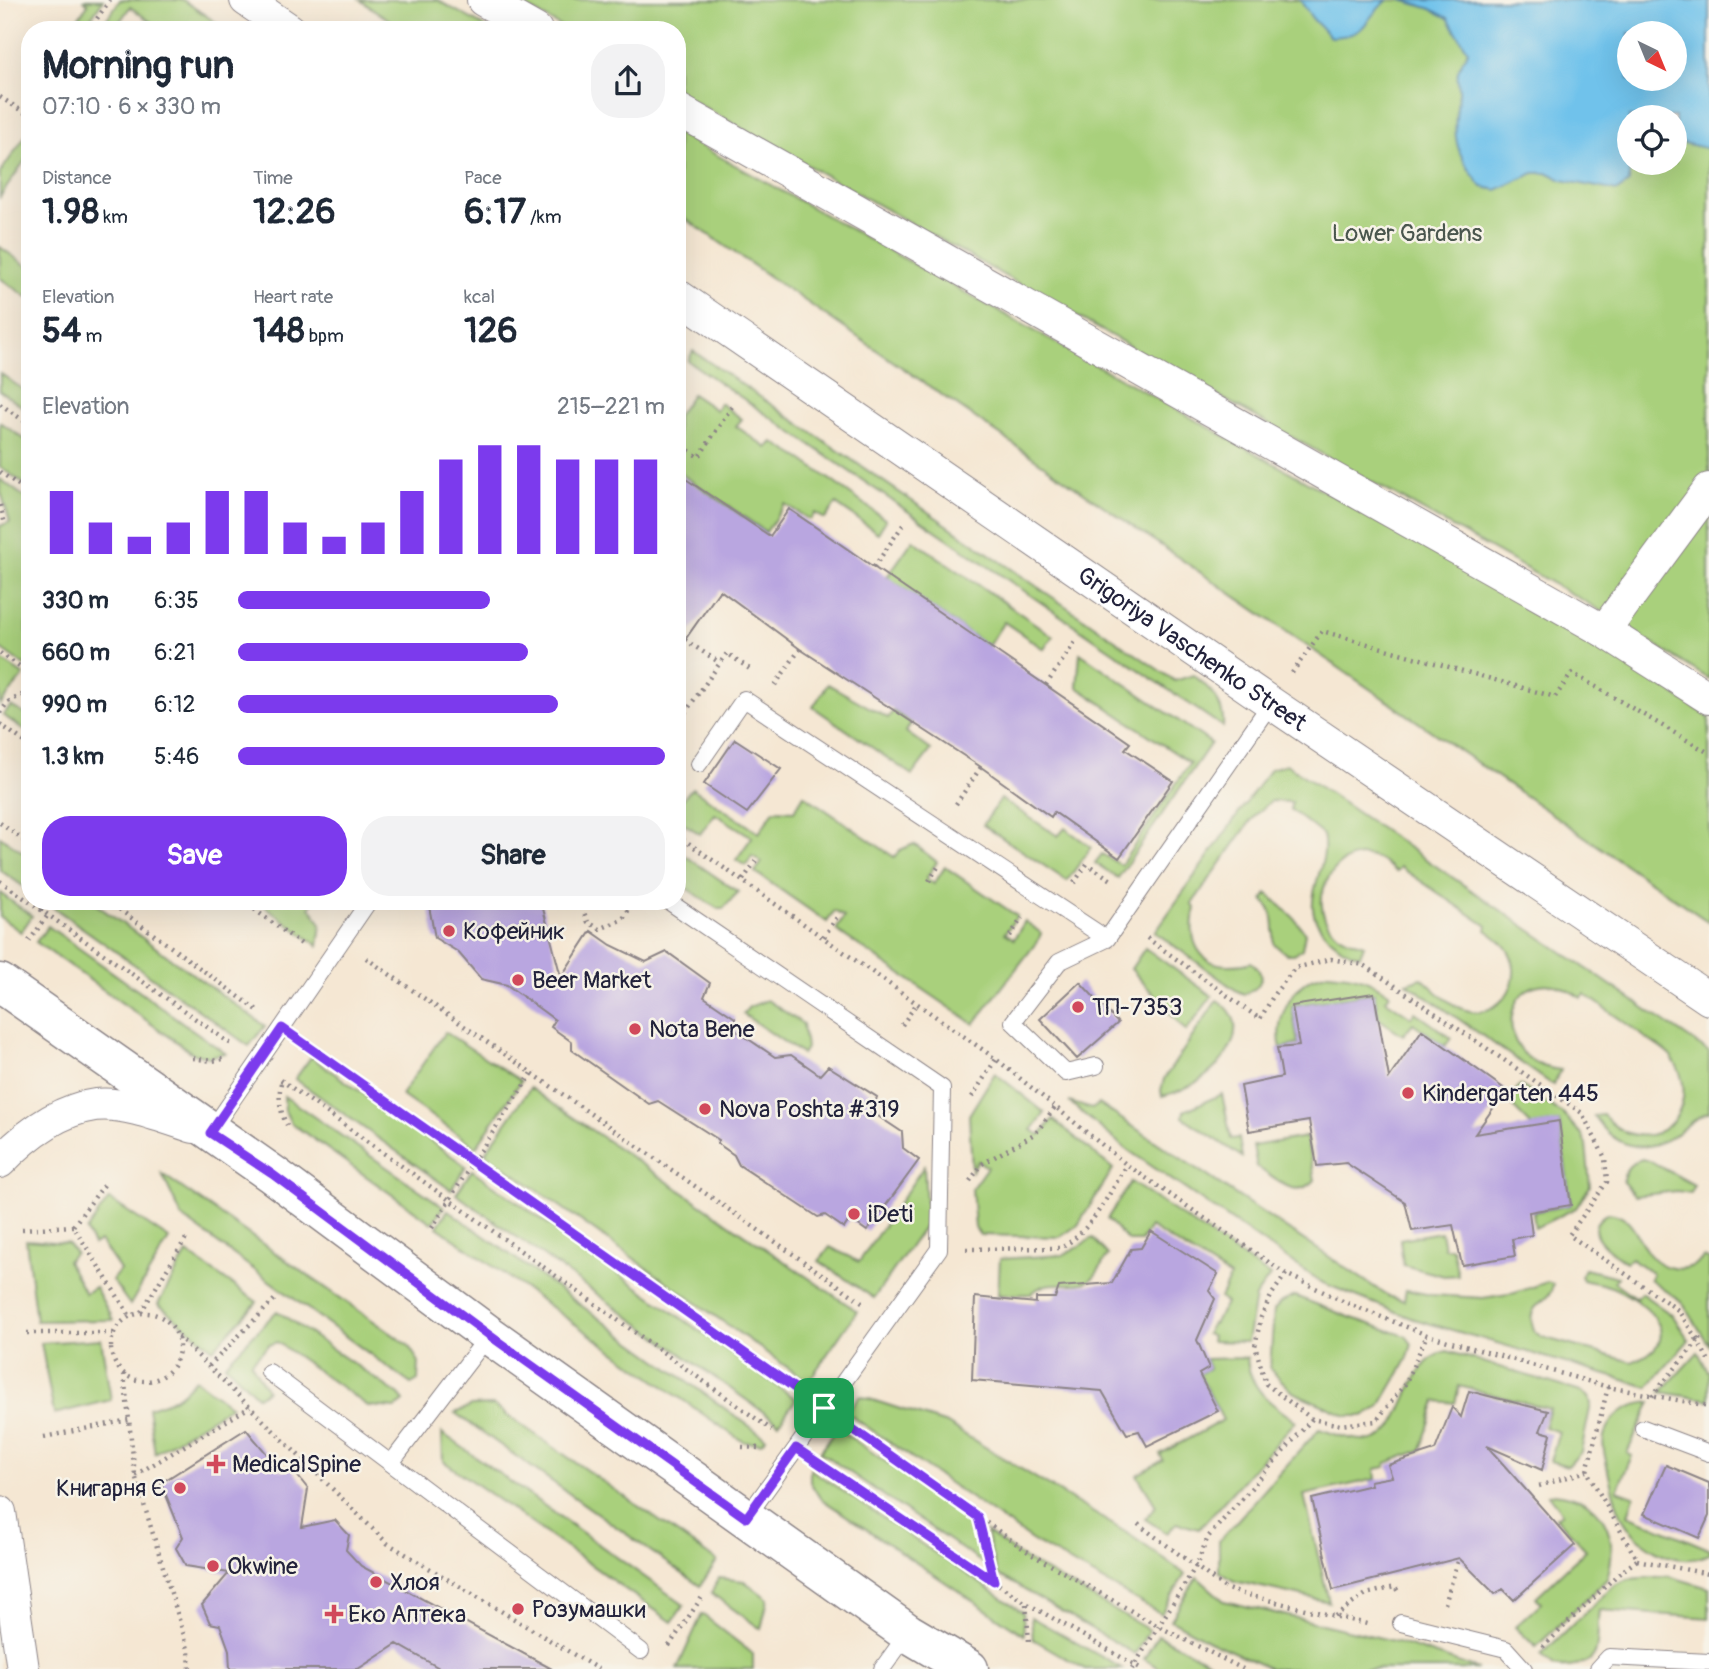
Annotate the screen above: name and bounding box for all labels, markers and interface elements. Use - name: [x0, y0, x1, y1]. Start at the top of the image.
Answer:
- north arrow: [1617, 21, 1687, 91]
- map controls: [1617, 21, 1687, 175]
- text: Morning run: [42, 42, 234, 90]
- button: share: [591, 44, 665, 118]
- text: 07:10 · 6 × 330 m: [42, 92, 221, 121]
- button: locate: [1617, 105, 1687, 175]
- text: Distance: [42, 166, 111, 190]
- text: Time: [253, 166, 293, 190]
- text: Pace: [464, 166, 502, 190]
- text: 1.98: [42, 190, 99, 234]
- text: 12:26: [253, 190, 336, 234]
- text: 6:17: [464, 190, 526, 234]
- text: km: [99, 205, 128, 229]
- text: /km: [526, 205, 562, 229]
- park label: Lower Gardens: [1332, 219, 1482, 248]
- text: Elevation: [42, 285, 114, 309]
- text: Heart rate: [253, 285, 333, 309]
- text: kcal: [464, 285, 495, 309]
- text: 54: [42, 309, 81, 353]
- text: 148: [253, 309, 305, 353]
- text: 126: [464, 309, 518, 353]
- text: m: [81, 324, 102, 348]
- text: bpm: [305, 324, 344, 348]
- text: Elevation: [42, 392, 130, 421]
- text: 215–221 m: [557, 392, 665, 421]
- street label: Grigoriya Vaschenko Street: [1072, 561, 1312, 738]
- text: 330 m: [42, 586, 109, 615]
- text: 6:35: [154, 586, 199, 615]
- text: 660 m: [42, 638, 110, 667]
- text: 6:21: [154, 638, 195, 667]
- text: 990 m: [42, 690, 107, 719]
- text: 6:12: [154, 690, 195, 719]
- text: 1.3 km: [42, 742, 104, 771]
- text: 5:46: [154, 742, 199, 771]
- button: Save: [42, 816, 347, 896]
- button: Share: [361, 816, 665, 896]
- place label: Кофейник: [463, 917, 565, 946]
- marker: Кофейник: [441, 923, 457, 939]
- place label: Beer Market: [532, 966, 652, 995]
- marker: Beer Market: [510, 972, 526, 988]
- place label: ТП-7353: [1092, 993, 1182, 1022]
- marker: ТП-7353: [1070, 999, 1086, 1015]
- place label: Nota Bene: [649, 1015, 755, 1044]
- marker: Nota Bene: [627, 1021, 643, 1037]
- place label: Kindergarten 445: [1422, 1079, 1599, 1108]
- marker: Kindergarten 445: [1400, 1085, 1416, 1101]
- place label: Nova Poshta #319: [719, 1095, 900, 1124]
- marker: Nova Poshta #319: [697, 1101, 713, 1117]
- place label: iDeti: [868, 1200, 913, 1229]
- marker: iDeti: [846, 1206, 862, 1222]
- pin: [794, 1378, 854, 1438]
- icon: arrive: [805, 1389, 843, 1427]
- place label: MedicalSpine: [232, 1450, 361, 1479]
- marker: MedicalSpine: [206, 1454, 226, 1474]
- place label: Книгарня Є: [56, 1474, 166, 1503]
- marker: Книгарня Є: [172, 1480, 188, 1496]
- place label: Okwine: [227, 1552, 298, 1581]
- marker: Okwine: [205, 1558, 221, 1574]
- place label: Хлоя: [390, 1568, 440, 1597]
- marker: Хлоя: [368, 1574, 384, 1590]
- place label: Розумашки: [532, 1595, 646, 1624]
- place label: Еко Аптека: [348, 1600, 466, 1629]
- marker: Розумашки: [510, 1601, 526, 1617]
- marker: Еко Аптека: [326, 1606, 342, 1622]

